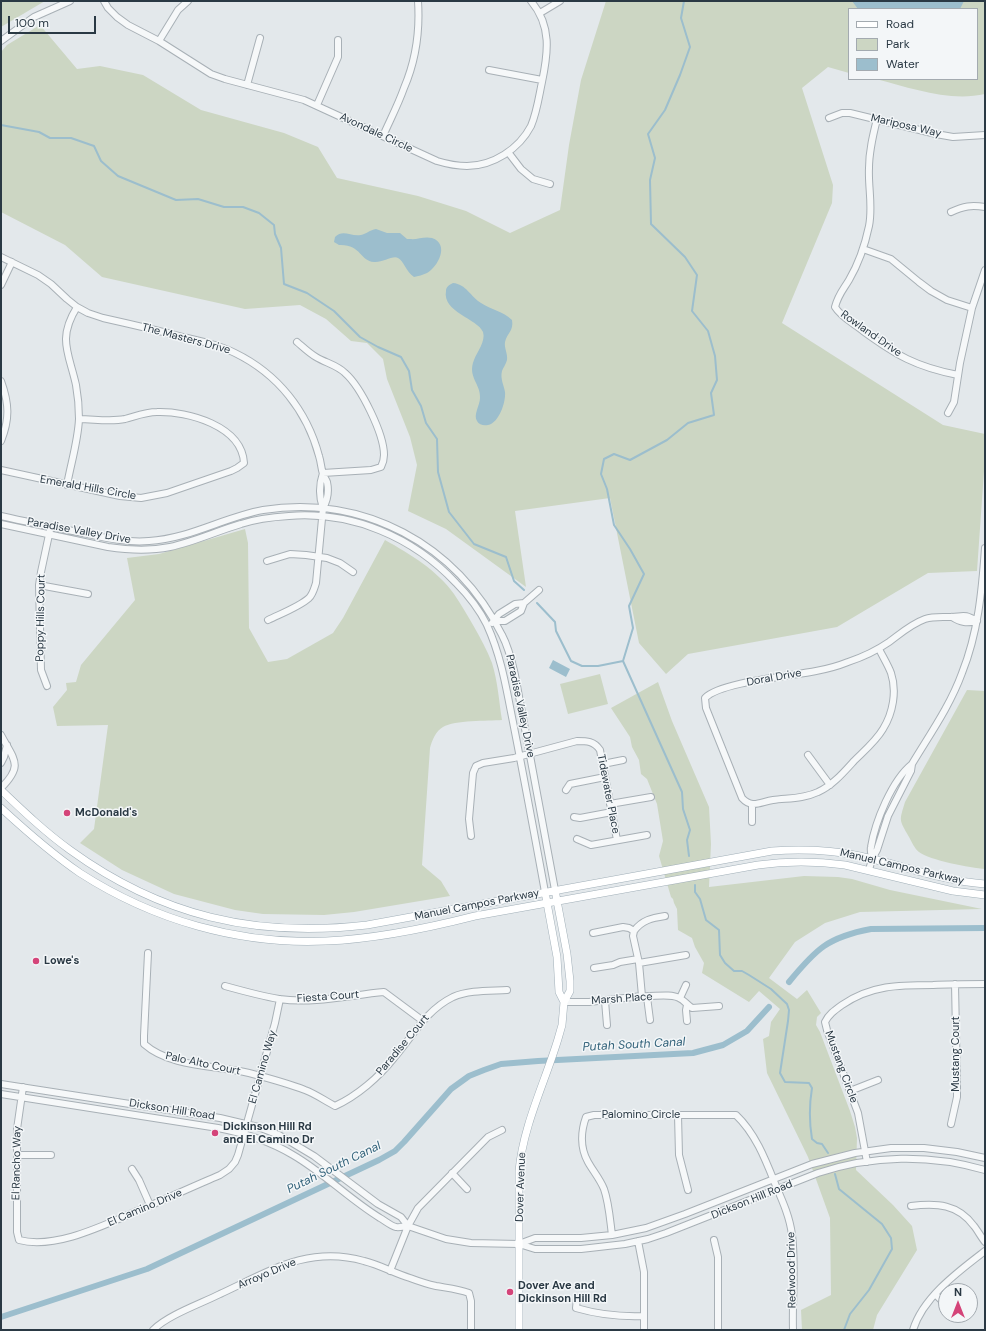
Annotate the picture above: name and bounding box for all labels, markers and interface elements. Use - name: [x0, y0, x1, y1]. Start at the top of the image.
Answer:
- scale bar: [10, 8, 98, 34]
- legend: [848, 8, 978, 80]
- text: 100 m: [15, 15, 49, 31]
- text: Road: [886, 16, 914, 32]
- text: Park: [886, 36, 910, 52]
- text: Water: [886, 56, 919, 72]
- street label: Avondale Circle: [337, 110, 415, 156]
- street label: Mariposa Way: [870, 111, 942, 141]
- street label: Rowland Drive: [838, 308, 904, 360]
- street label: The Masters Drive: [140, 321, 232, 357]
- street label: Emerald Hills Circle: [39, 473, 137, 503]
- street label: Paradise Valley Drive: [26, 515, 132, 547]
- street label: Poppy Hills Court: [34, 574, 48, 662]
- street label: Paradise Valley Drive: [503, 653, 537, 759]
- street label: Doral Drive: [745, 667, 803, 689]
- street label: Tidewater Place: [594, 753, 622, 835]
- place label: McDonald's: [75, 806, 137, 820]
- marker: McDonald's: [62, 808, 72, 818]
- street label: Manuel Campos Parkway: [839, 846, 965, 888]
- street label: Manuel Campos Parkway: [413, 886, 541, 924]
- place label: Lowe's: [44, 954, 79, 968]
- marker: Lowe's: [31, 956, 41, 966]
- street label: Fiesta Court: [296, 988, 360, 1006]
- street label: Marsh Place: [591, 990, 653, 1008]
- street label: Paradise Court: [374, 1012, 432, 1078]
- street label: Mustang Court: [949, 1016, 963, 1092]
- street label: El Camino Way: [246, 1029, 280, 1105]
- street label: Mustang Circle: [822, 1029, 860, 1105]
- water label: Putah South Canal: [582, 1035, 686, 1055]
- street label: Palo Alto Court: [164, 1050, 242, 1078]
- street label: Dickson Hill Road: [128, 1097, 216, 1123]
- street label: Palomino Circle: [602, 1108, 680, 1122]
- place label: Dickinson Hill Rd and El Camino Dr: [223, 1120, 314, 1146]
- street label: El Rancho Way: [10, 1126, 24, 1200]
- marker: Dickinson Hill Rd and El Camino Dr: [210, 1128, 220, 1138]
- water label: Putah South Canal: [285, 1139, 383, 1197]
- street label: Dover Avenue: [513, 1152, 529, 1222]
- street label: Dickson Hill Road: [709, 1178, 795, 1222]
- street label: El Camino Drive: [106, 1186, 184, 1230]
- street label: Redwood Drive: [785, 1232, 799, 1308]
- street label: Arroyo Drive: [236, 1256, 298, 1292]
- place label: Dover Ave and Dickinson Hill Rd: [518, 1279, 607, 1305]
- north arrow: [938, 1283, 978, 1323]
- text: N: [954, 1285, 962, 1299]
- marker: Dover Ave and Dickinson Hill Rd: [505, 1287, 515, 1297]

